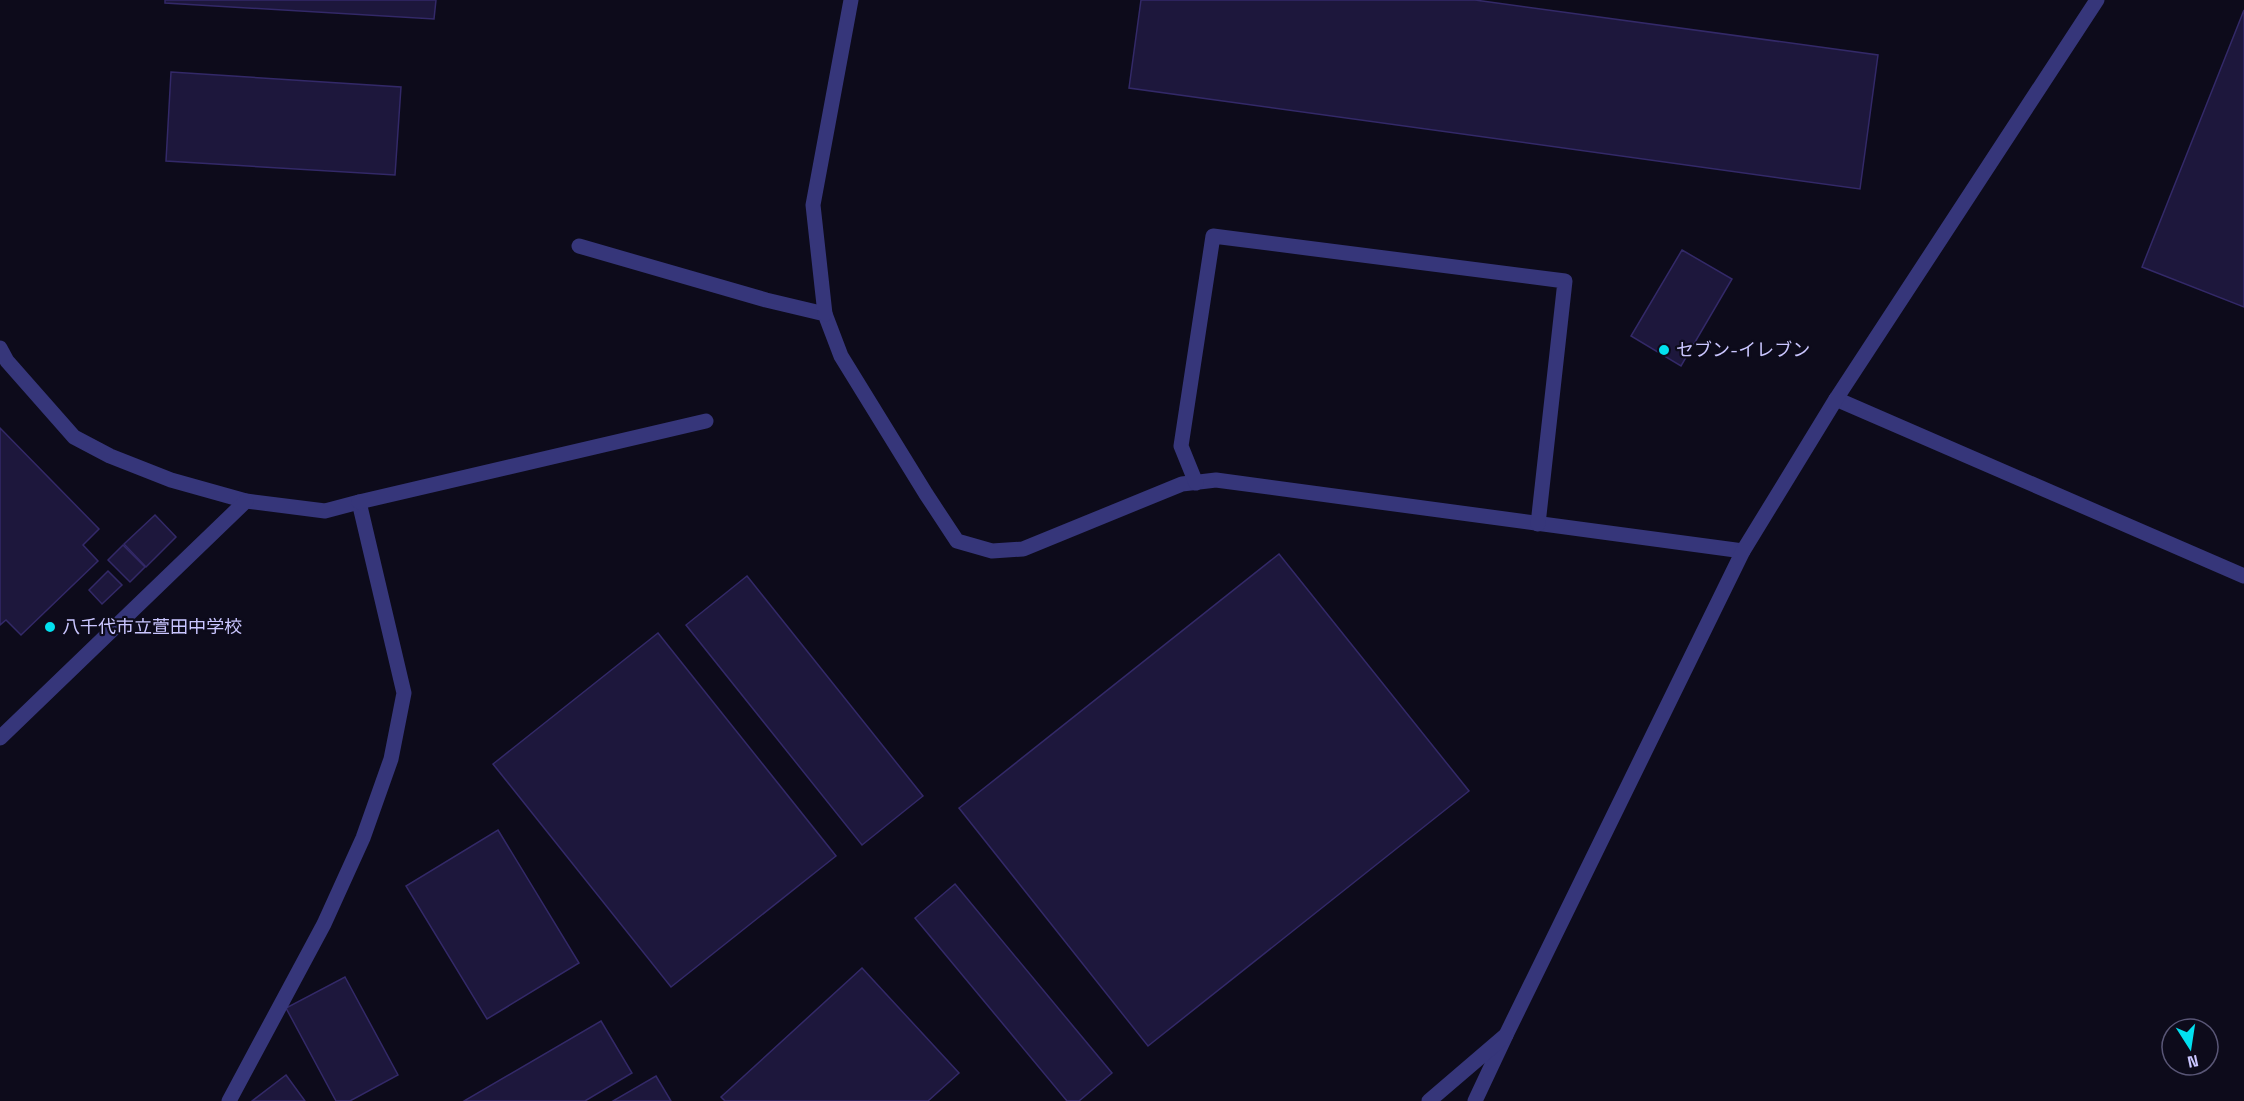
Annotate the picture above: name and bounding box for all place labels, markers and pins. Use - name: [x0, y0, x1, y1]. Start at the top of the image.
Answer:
- place label: セブン-イレブン: [1676, 338, 1810, 361]
- marker: セブン-イレブン: [1657, 343, 1671, 357]
- place label: 八千代市立萱田中学校: [62, 615, 242, 638]
- marker: 八千代市立萱田中学校: [43, 620, 57, 634]

